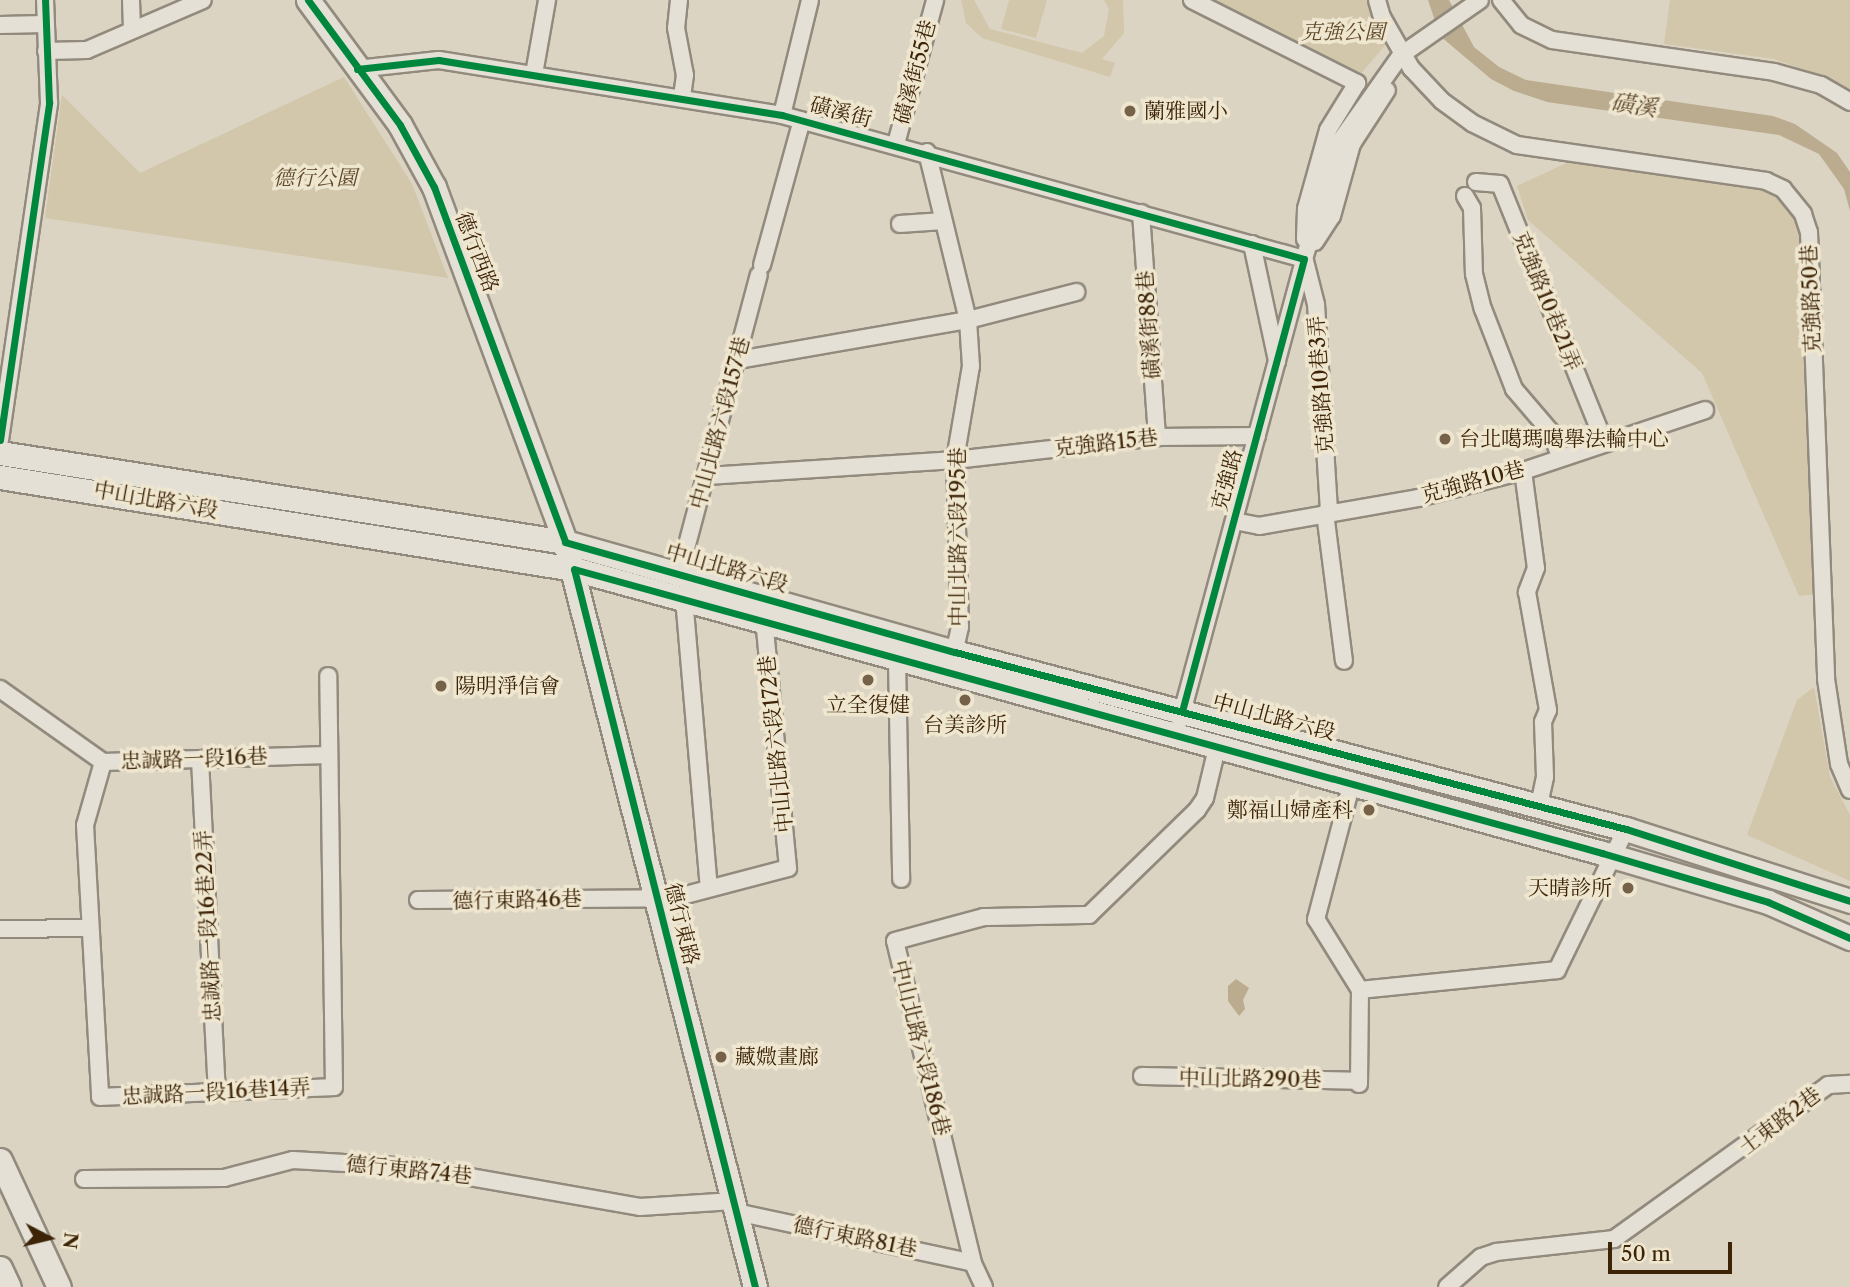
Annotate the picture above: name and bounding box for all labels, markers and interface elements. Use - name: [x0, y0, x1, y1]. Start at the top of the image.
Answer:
- street label: 磺溪街55巷: [889, 17, 941, 127]
- park label: 克強公園: [1301, 19, 1385, 45]
- water label: 磺溪: [1609, 88, 1659, 122]
- street label: 磺溪街: [807, 92, 875, 132]
- place label: 蘭雅國小: [1144, 98, 1228, 124]
- marker: 蘭雅國小: [1122, 103, 1138, 119]
- park label: 德行公園: [273, 165, 357, 191]
- street label: 德行西路: [450, 208, 504, 296]
- street label: 克強路10巷21弄: [1508, 228, 1586, 374]
- street label: 克強路50巷: [1797, 244, 1825, 354]
- street label: 磺溪街88巷: [1133, 270, 1165, 380]
- street label: 克強路10巷3弄: [1304, 315, 1338, 455]
- street label: 中山北路六段157巷: [685, 334, 755, 512]
- street label: 克強路15巷: [1053, 425, 1159, 461]
- place label: 台北噶瑪噶舉法輪中心: [1459, 426, 1669, 452]
- marker: 台北噶瑪噶舉法輪中心: [1437, 431, 1453, 447]
- street label: 克強路: [1207, 446, 1247, 514]
- street label: 中山北路六段195巷: [945, 447, 971, 627]
- street label: 克強路10巷: [1418, 456, 1528, 508]
- street label: 中山北路六段: [92, 477, 220, 523]
- street label: 中山北路六段: [663, 539, 791, 597]
- street label: 中山北路六段172巷: [754, 654, 798, 834]
- marker: 立全復健: [858, 670, 878, 690]
- place label: 陽明淨信會: [455, 673, 560, 699]
- marker: 陽明淨信會: [433, 678, 449, 694]
- street label: 中山北路六段: [1210, 689, 1338, 745]
- marker: 台美診所: [955, 690, 975, 710]
- place label: 立全復健: [826, 692, 910, 718]
- place label: 台美診所: [923, 712, 1007, 738]
- street label: 忠誠路一段16巷: [120, 744, 268, 774]
- place label: 鄭福山婦產科: [1227, 797, 1353, 823]
- marker: 鄭福山婦產科: [1359, 800, 1379, 820]
- street label: 忠誠路一段16巷22弄: [190, 829, 226, 1023]
- place label: 天晴診所: [1528, 875, 1612, 901]
- marker: 天晴診所: [1618, 878, 1638, 898]
- street label: 德行東路: [660, 880, 704, 968]
- street label: 德行東路46巷: [452, 886, 582, 914]
- street label: 中山北路六段186巷: [887, 957, 955, 1139]
- place label: 藏媺畫廊: [735, 1044, 819, 1070]
- marker: 藏媺畫廊: [713, 1049, 729, 1065]
- street label: 中山北路290巷: [1178, 1065, 1322, 1093]
- street label: 忠誠路一段16巷14弄: [121, 1074, 311, 1110]
- street label: 士東路2巷: [1734, 1082, 1826, 1160]
- street label: 德行東路74巷: [345, 1151, 473, 1189]
- north arrow: [14, 1203, 84, 1273]
- street label: 德行東路81巷: [791, 1212, 919, 1262]
- scale bar: [1612, 1228, 1736, 1272]
- text: N: [58, 1231, 83, 1250]
- text: 50 m: [1621, 1241, 1671, 1266]

